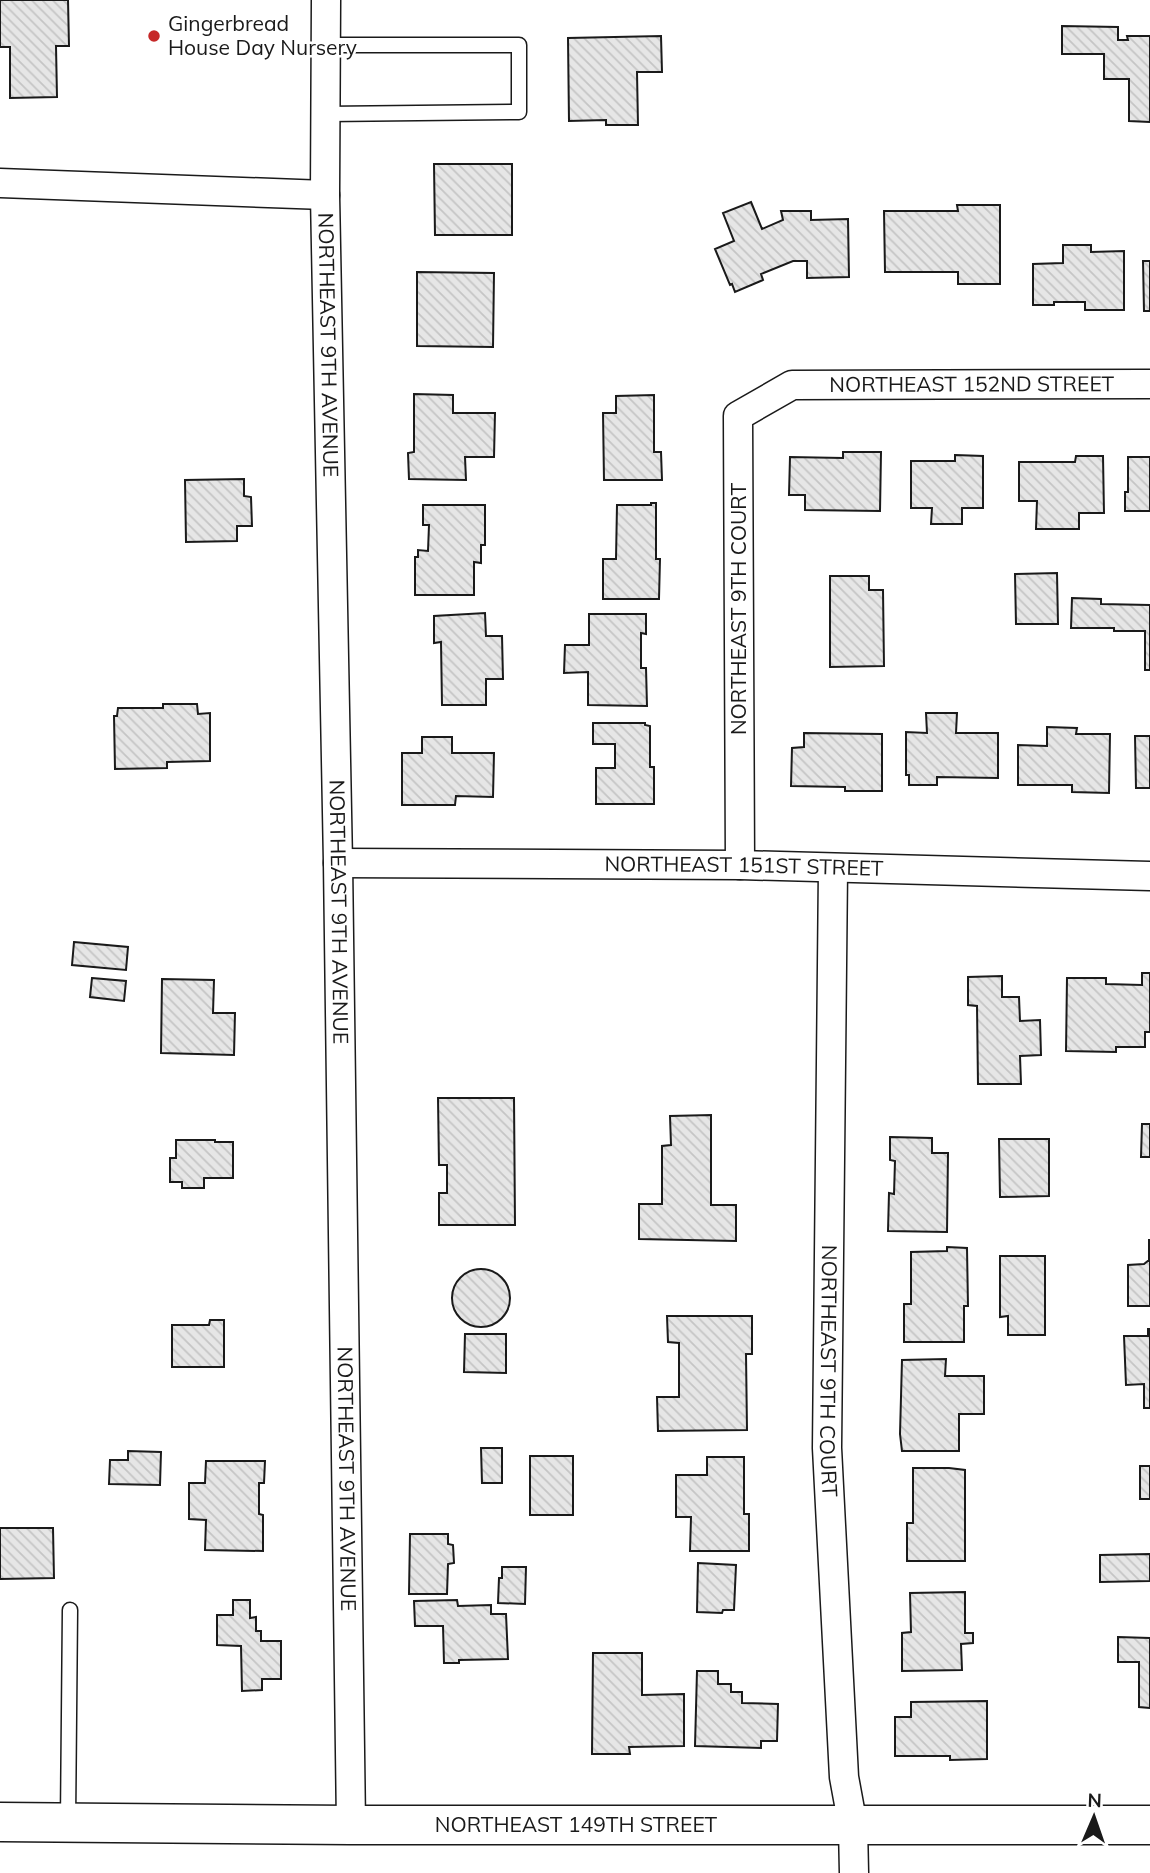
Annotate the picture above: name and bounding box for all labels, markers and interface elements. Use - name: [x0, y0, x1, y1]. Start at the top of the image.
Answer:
- place label: Gingerbread House Day Nursery: [168, 10, 357, 60]
- marker: Gingerbread House Day Nursery: [146, 28, 162, 44]
- street label: NORTHEAST 9TH AVENUE: [313, 212, 344, 478]
- street label: NORTHEAST 152ND STREET: [829, 370, 1115, 397]
- street label: NORTHEAST 9TH COURT: [725, 483, 751, 735]
- street label: NORTHEAST 9TH AVENUE: [324, 779, 354, 1044]
- street label: NORTHEAST 151ST STREET: [604, 850, 884, 881]
- street label: NORTHEAST 9TH COURT: [815, 1245, 844, 1498]
- street label: NORTHEAST 9TH AVENUE: [333, 1346, 362, 1611]
- north arrow: [1059, 1782, 1129, 1852]
- text: N: [1087, 1788, 1102, 1812]
- street label: NORTHEAST 149TH STREET: [435, 1811, 717, 1837]

